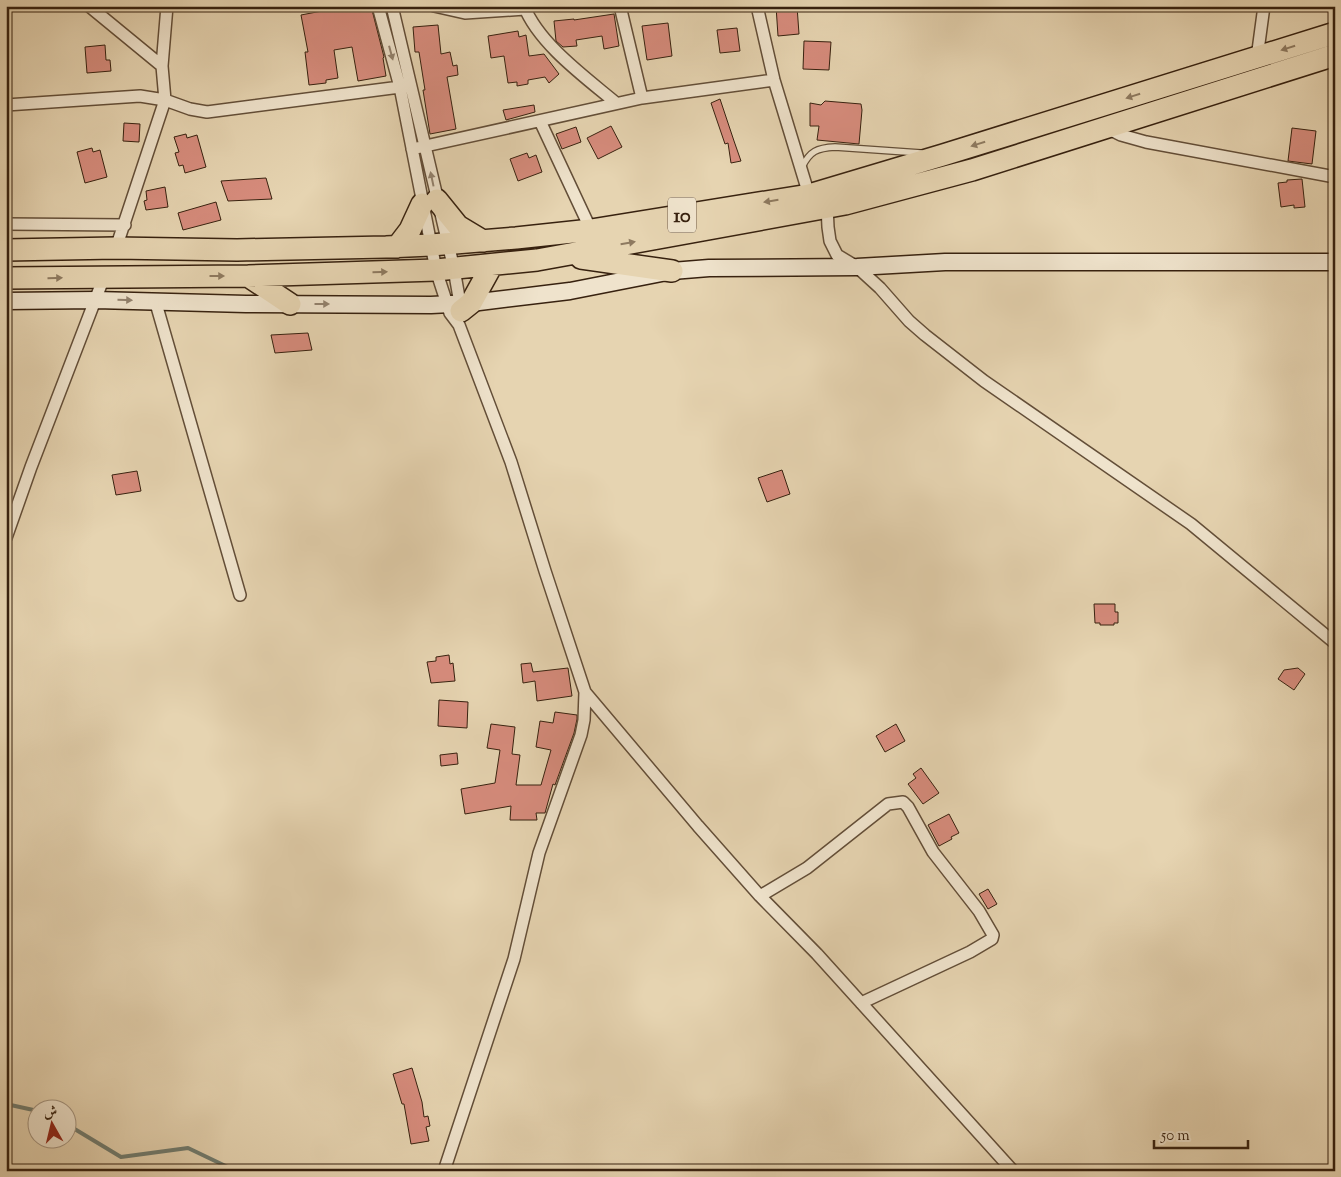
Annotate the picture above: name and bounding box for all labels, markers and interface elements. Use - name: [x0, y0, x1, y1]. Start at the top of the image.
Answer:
- one-way arrow: [1281, 45, 1296, 52]
- one-way arrow: [387, 46, 395, 61]
- one-way arrow: [1126, 93, 1141, 101]
- one-way arrow: [970, 141, 985, 149]
- one-way arrow: [428, 171, 436, 187]
- one-way arrow: [763, 197, 779, 205]
- road number: 10: [668, 198, 696, 232]
- one-way arrow: [620, 239, 636, 247]
- one-way arrow: [372, 268, 388, 276]
- one-way arrow: [210, 272, 226, 280]
- one-way arrow: [47, 273, 63, 281]
- one-way arrow: [117, 296, 133, 304]
- one-way arrow: [315, 300, 331, 308]
- north arrow: [28, 1100, 78, 1150]
- text: ش: [42, 1102, 59, 1124]
- scale bar: [1154, 1117, 1247, 1149]
- text: 50 m: [1160, 1126, 1190, 1147]

